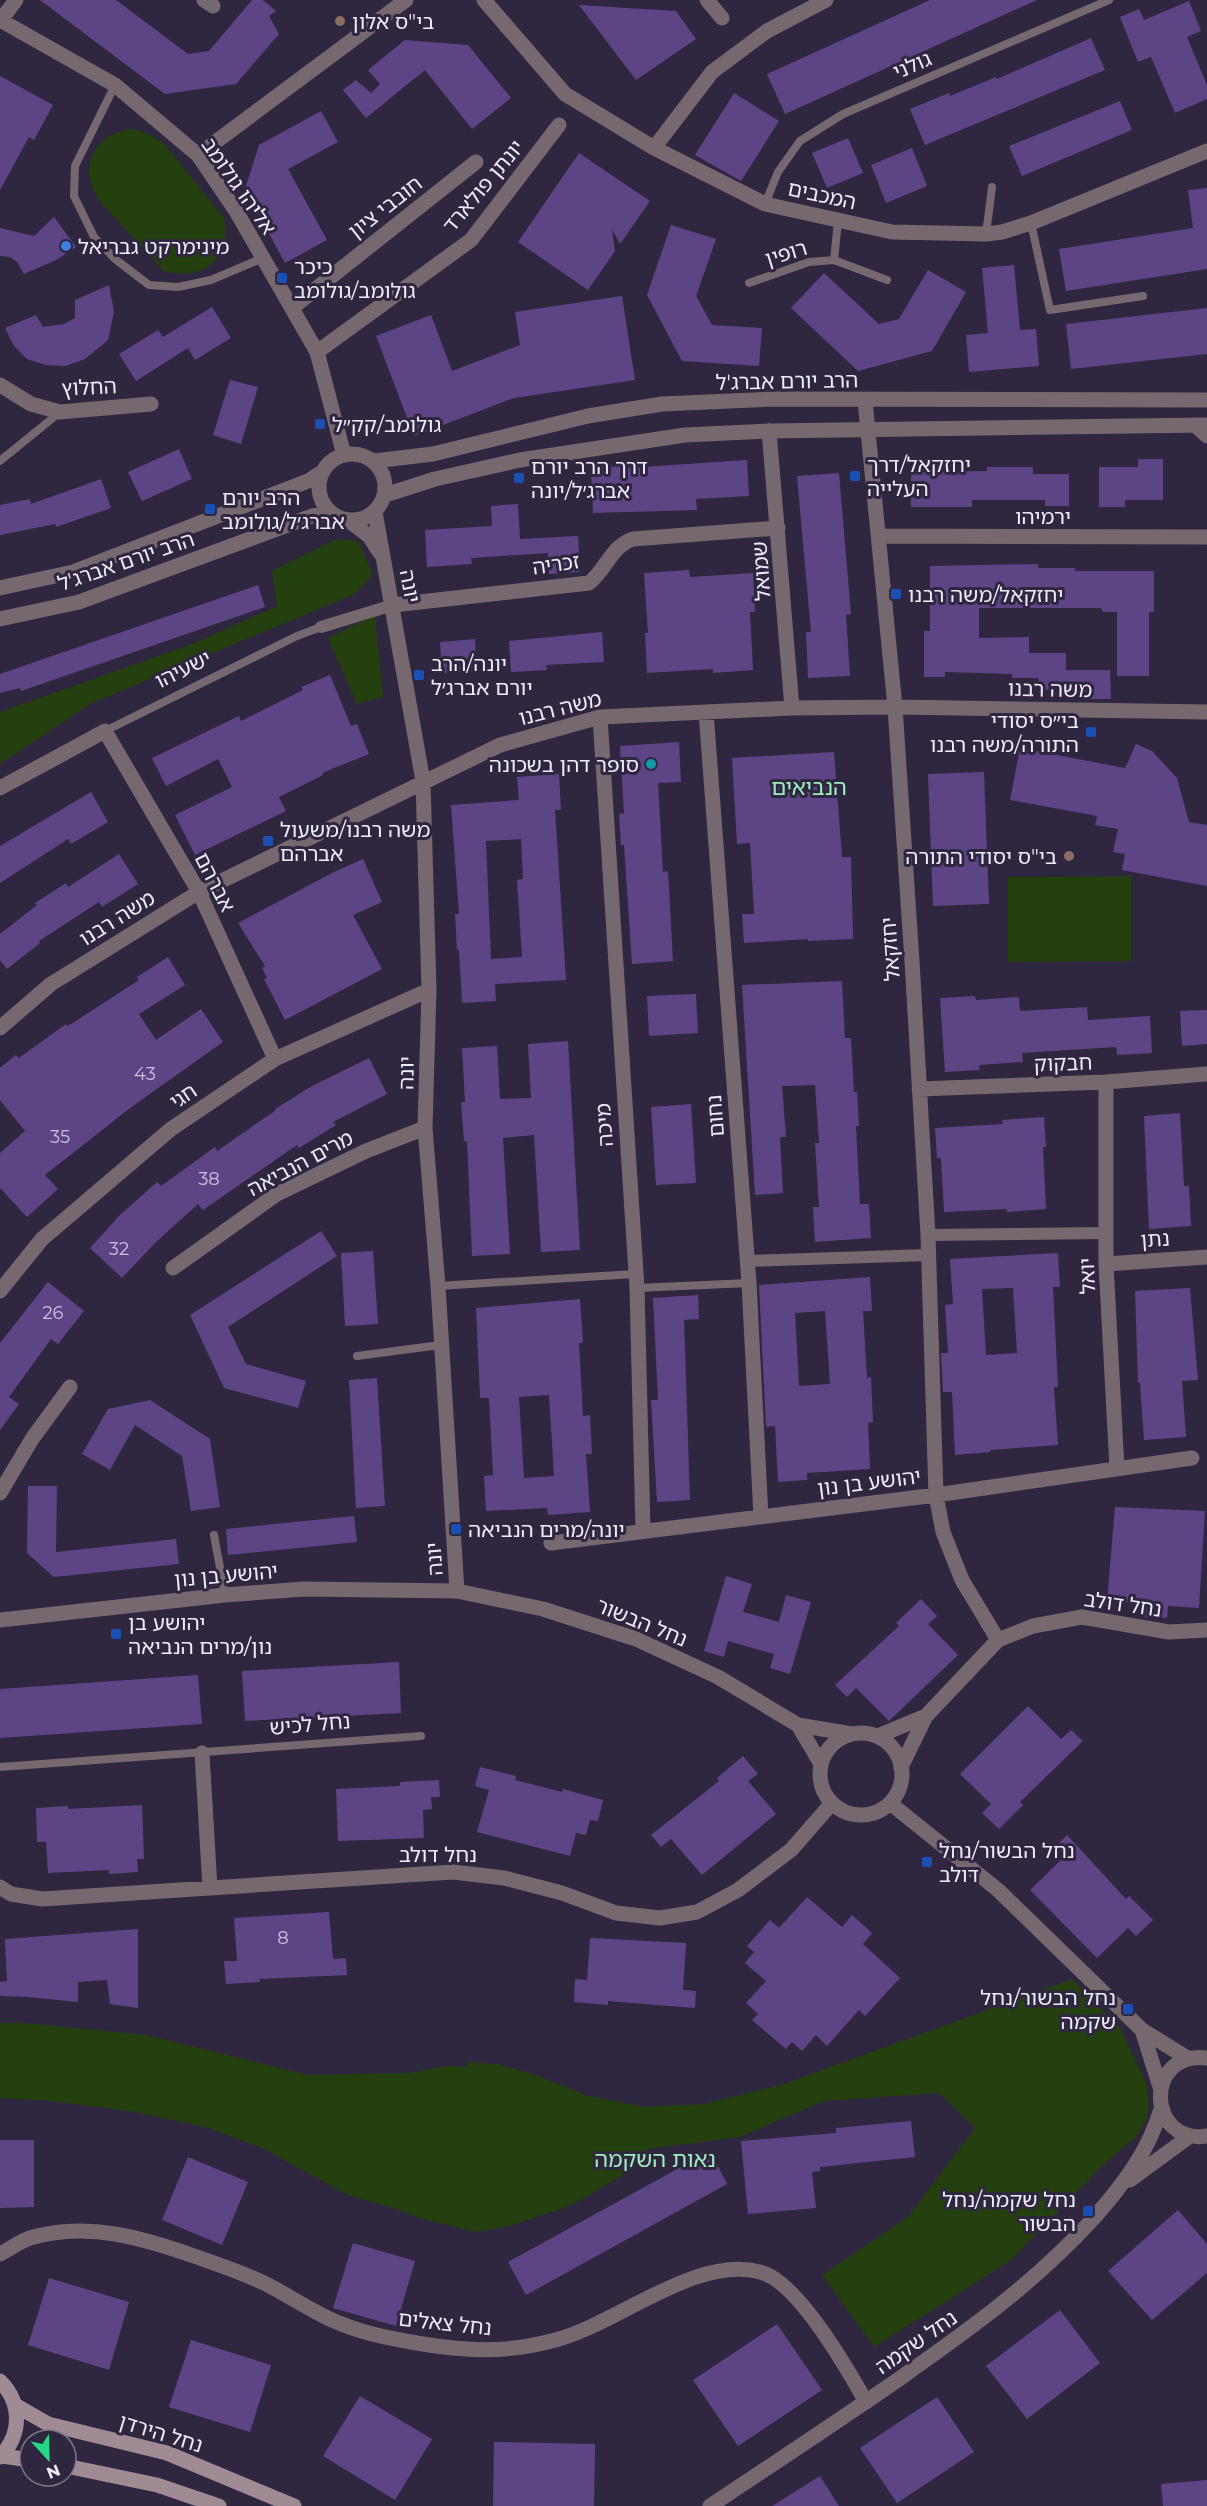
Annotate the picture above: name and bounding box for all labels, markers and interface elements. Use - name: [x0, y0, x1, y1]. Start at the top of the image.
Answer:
- place label: בי"ס אלון: [352, 9, 434, 34]
- marker: בי"ס אלון: [333, 14, 347, 28]
- street label: גולני: [889, 46, 935, 84]
- street label: אליהו גולומב: [197, 133, 281, 239]
- street label: יונתן פולארד: [437, 135, 529, 237]
- street label: חובבי ציון: [343, 171, 427, 243]
- street label: המכבים: [785, 176, 859, 214]
- place label: מינימרקט גבריאל: [78, 234, 229, 259]
- street label: רופין: [762, 235, 810, 271]
- marker: מינימרקט גבריאל: [59, 239, 73, 253]
- place label: כיכר גולומב/גולומב: [294, 254, 416, 303]
- marker: כיכר גולומב/גולומב: [275, 271, 289, 285]
- street label: הרב יורם אברג'ל: [715, 367, 859, 395]
- street label: החלוץ: [61, 373, 117, 401]
- place label: גולומב/קק״ל: [332, 412, 441, 437]
- marker: גולומב/קק״ל: [313, 417, 327, 431]
- place label: יחזקאל/דרך העלייה: [867, 452, 971, 501]
- place label: דרך הרב יורם אברג׳ל/יונה: [531, 454, 648, 503]
- marker: יחזקאל/דרך העלייה: [848, 469, 862, 483]
- marker: דרך הרב יורם אברג׳ל/יונה: [512, 471, 526, 485]
- place label: הרב יורם אברג׳ל/גולומב: [222, 485, 345, 534]
- marker: הרב יורם אברג׳ל/גולומב: [203, 502, 217, 516]
- street label: ירמיהו: [1015, 504, 1071, 529]
- street label: הרב יורם אברג'ל: [54, 526, 198, 596]
- street label: שמואל: [746, 540, 776, 602]
- street label: זכריה: [531, 548, 581, 580]
- street label: יונה: [395, 567, 425, 605]
- place label: יחזקאל/משה רבנו: [908, 582, 1063, 607]
- marker: יחזקאל/משה רבנו: [889, 587, 903, 601]
- street label: ישעיהו: [151, 645, 215, 693]
- place label: יונה/הרב יורם אברג׳ל: [431, 651, 533, 700]
- marker: יונה/הרב יורם אברג׳ל: [412, 668, 426, 682]
- street label: משה רבנו: [1008, 676, 1092, 702]
- street label: משה רבנו: [516, 686, 604, 730]
- place label: בי״ס יסודי התורה/משה רבנו: [930, 708, 1079, 757]
- marker: בי״ס יסודי התורה/משה רבנו: [1084, 725, 1098, 739]
- place label: סופר דהן בשכונה: [489, 752, 639, 777]
- marker: סופר דהן בשכונה: [644, 757, 658, 771]
- district label: הנביאים: [771, 774, 847, 801]
- place label: משה רבנו/משעול אברהם: [280, 817, 430, 866]
- marker: משה רבנו/משעול אברהם: [261, 834, 275, 848]
- place label: בי"ס יסודי התורה: [905, 844, 1057, 869]
- street label: אברהם: [189, 848, 241, 916]
- marker: בי"ס יסודי התורה: [1062, 849, 1076, 863]
- street label: משה רבנו: [75, 885, 159, 951]
- street label: יחזקאל: [875, 916, 905, 982]
- street label: חבקוק: [1033, 1049, 1093, 1077]
- street label: יונה: [393, 1056, 419, 1090]
- house number: 43: [134, 1063, 156, 1085]
- street label: חגי: [165, 1078, 201, 1114]
- street label: נחום: [701, 1094, 729, 1138]
- street label: מיכה: [590, 1102, 618, 1148]
- street label: מרים הנביאה: [243, 1125, 357, 1201]
- house number: 35: [50, 1126, 70, 1148]
- house number: 38: [198, 1168, 220, 1190]
- street label: נתן: [1140, 1226, 1170, 1252]
- house number: 32: [109, 1238, 129, 1260]
- street label: יואל: [1074, 1257, 1100, 1295]
- house number: 26: [42, 1302, 64, 1324]
- street label: יהושע בן נון: [816, 1463, 922, 1501]
- place label: יונה/מרים הנביאה: [468, 1517, 625, 1542]
- marker: יונה/מרים הנביאה: [449, 1522, 463, 1536]
- street label: יונה: [420, 1541, 448, 1577]
- street label: יהושע בן נון: [173, 1558, 279, 1592]
- street label: נחל דולב: [1083, 1586, 1163, 1622]
- street label: נחל הבשור: [593, 1592, 691, 1652]
- place label: יהושע בן נון/מרים הנביאה: [128, 1610, 272, 1659]
- marker: יהושע בן נון/מרים הנביאה: [109, 1627, 123, 1641]
- street label: נחל לכיש: [269, 1708, 351, 1740]
- place label: נחל הבשור/נחל דולב: [939, 1838, 1075, 1887]
- street label: נחל דולב: [399, 1842, 477, 1867]
- marker: נחל הבשור/נחל דולב: [920, 1855, 934, 1869]
- house number: 8: [277, 1927, 289, 1949]
- place label: נחל הבשור/נחל שקמה: [980, 1985, 1116, 2034]
- marker: נחל הבשור/נחל שקמה: [1121, 2002, 1135, 2016]
- district label: נאות השקמה: [594, 2146, 716, 2173]
- place label: נחל שקמה/נחל הבשור: [942, 2187, 1076, 2236]
- marker: נחל שקמה/נחל הבשור: [1081, 2204, 1095, 2218]
- street label: נחל שקמה: [870, 2305, 962, 2379]
- street label: נחל צאלים: [397, 2306, 493, 2340]
- street label: נחל הירדן: [116, 2408, 206, 2458]
- north arrow: [18, 2428, 78, 2488]
- text: N: [44, 2460, 63, 2483]

